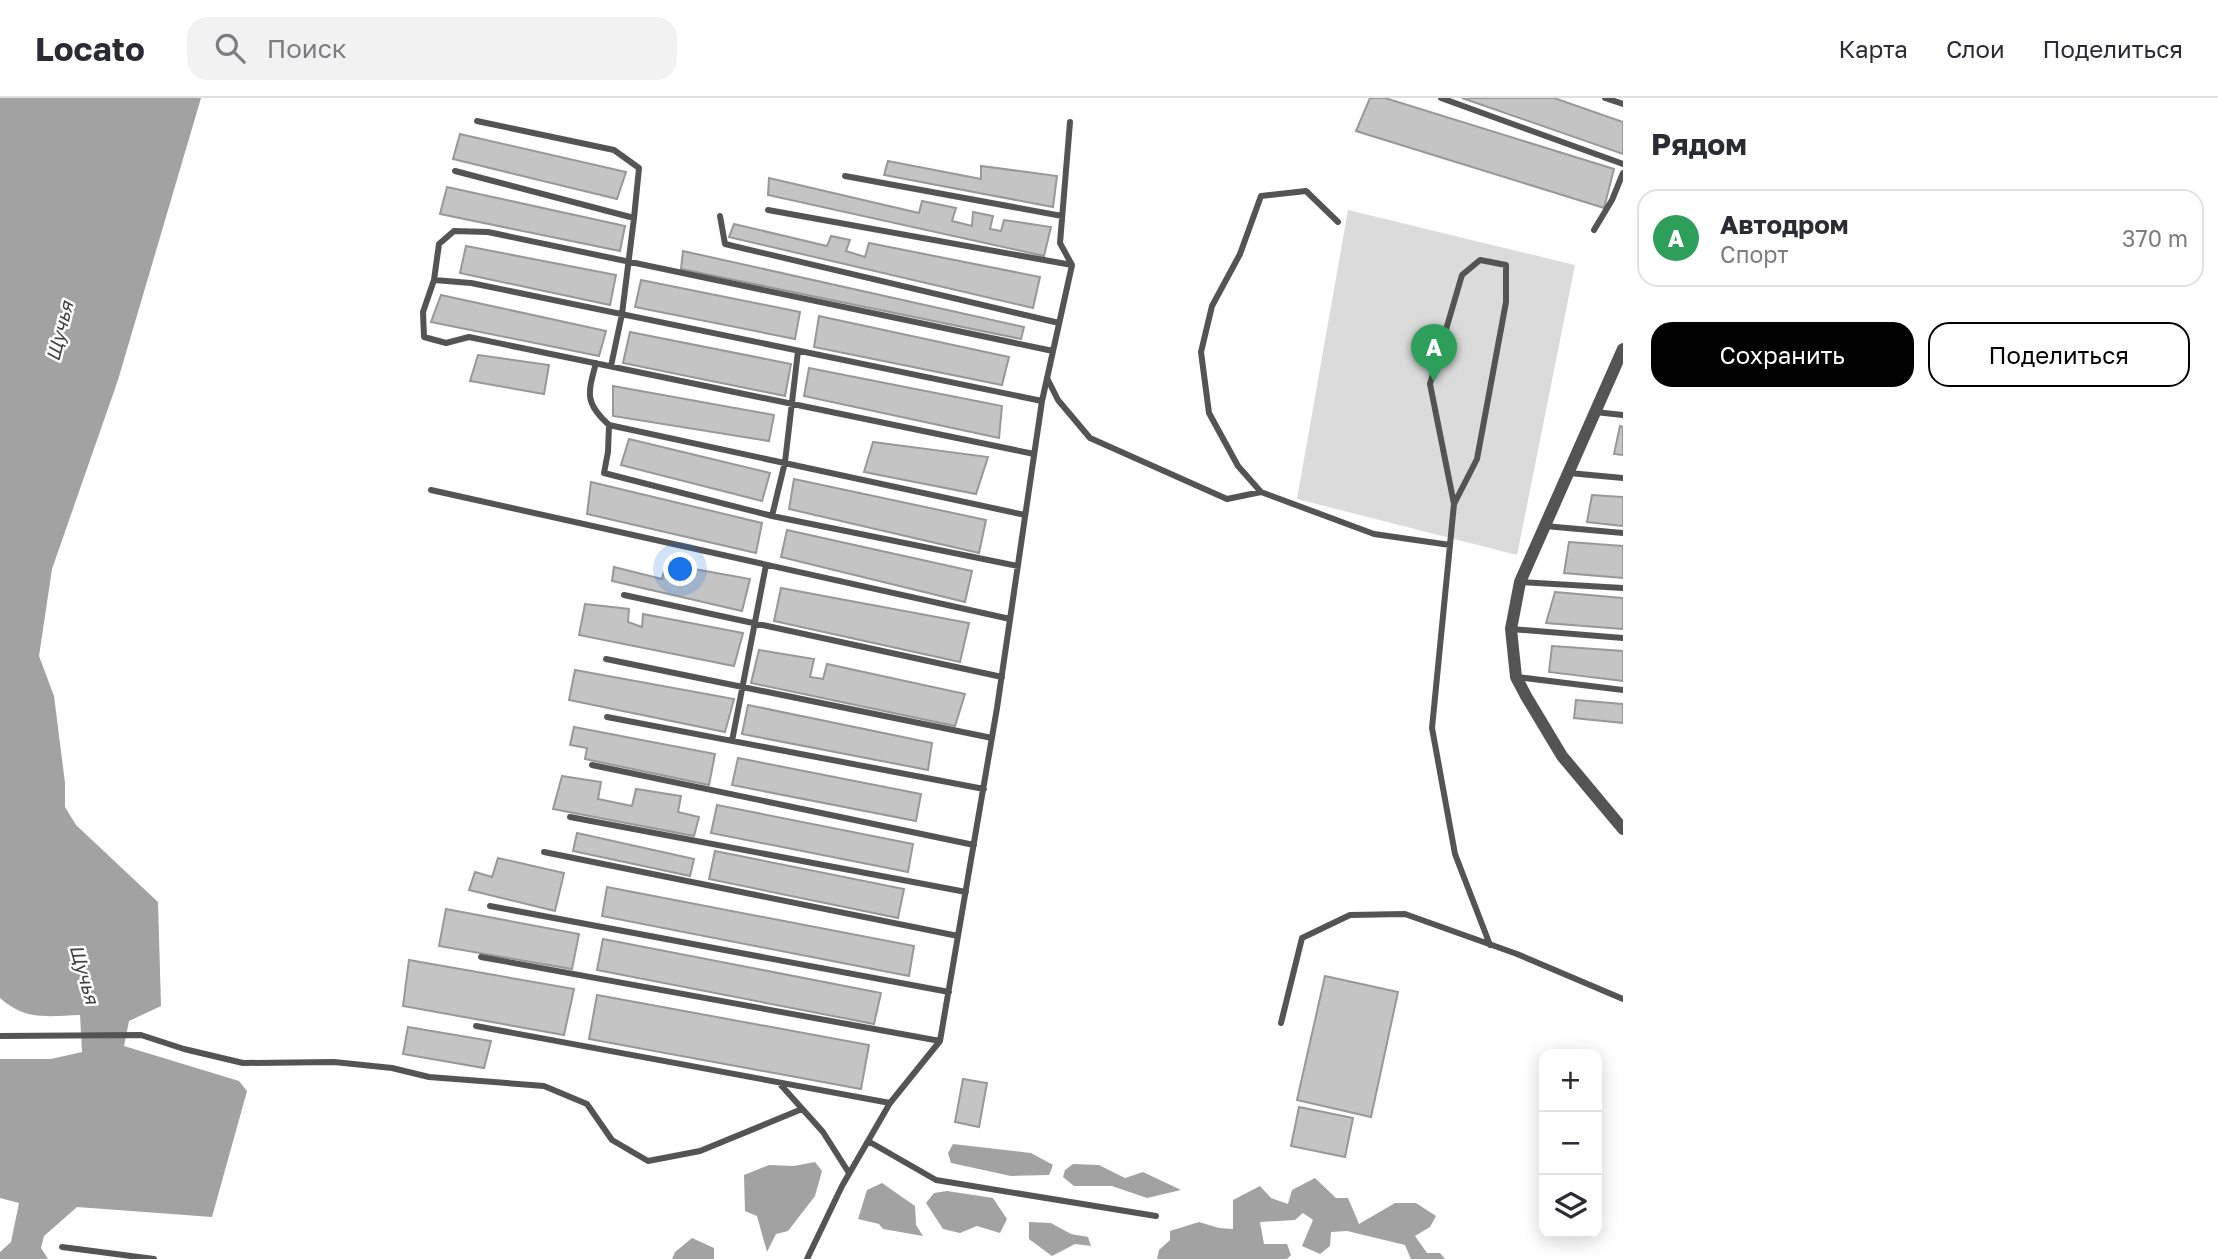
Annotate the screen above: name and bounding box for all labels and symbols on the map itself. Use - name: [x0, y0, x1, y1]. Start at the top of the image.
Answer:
- water label: Щучья: [40, 298, 78, 363]
- pin: A: [1411, 324, 1457, 382]
- your location: [663, 552, 697, 586]
- water label: Щучья: [66, 942, 105, 1007]

